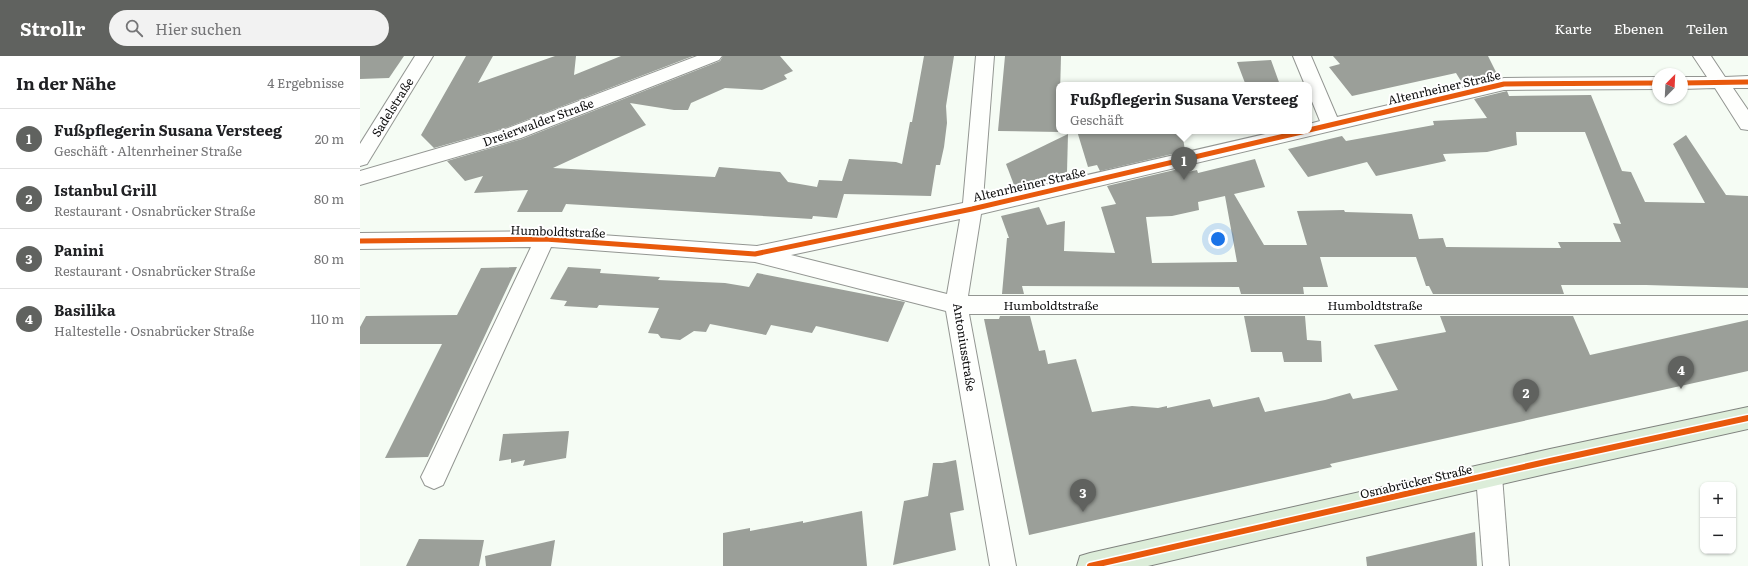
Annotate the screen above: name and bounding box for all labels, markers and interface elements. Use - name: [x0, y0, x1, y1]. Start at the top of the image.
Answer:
- search box: [109, 10, 389, 46]
- text: Strollr: [20, 14, 85, 42]
- icon: search: [123, 17, 145, 39]
- text: Hier suchen: [155, 17, 242, 40]
- text: Karte: [1555, 18, 1592, 38]
- text: Ebenen: [1614, 18, 1664, 38]
- text: Teilen: [1686, 18, 1728, 38]
- street label: Altenrheiner Straße: [1386, 65, 1502, 109]
- north arrow: [1652, 68, 1688, 104]
- text: In der Nähe: [16, 70, 116, 95]
- text: 4 Ergebnisse: [267, 73, 344, 92]
- street label: Sadelstraße: [367, 74, 417, 140]
- popup: [1056, 82, 1312, 134]
- text: Fußpflegerin Susana Versteeg: [1070, 87, 1298, 110]
- street label: Dreierwalder Straße: [480, 94, 596, 150]
- text: Geschäft: [1070, 110, 1124, 129]
- text: Fußpflegerin Susana Versteeg: [54, 118, 282, 141]
- text: 1: [26, 129, 32, 148]
- text: 20 m: [315, 129, 344, 148]
- text: Geschäft · Altenrheiner Straße: [54, 141, 242, 160]
- pin: 1: [1171, 147, 1197, 180]
- street label: Altenrheiner Straße: [971, 162, 1087, 206]
- text: Istanbul Grill: [54, 178, 157, 201]
- text: 2: [26, 189, 32, 208]
- text: 80 m: [314, 189, 344, 208]
- text: Restaurant · Osnabrücker Straße: [54, 201, 255, 220]
- street label: Humboldtstraße: [510, 220, 606, 242]
- your location: [1208, 229, 1228, 249]
- text: Panini: [54, 238, 104, 261]
- text: 3: [25, 249, 33, 268]
- text: 80 m: [314, 249, 344, 268]
- text: Restaurant · Osnabrücker Straße: [54, 261, 255, 280]
- street label: Humboldtstraße: [1004, 296, 1098, 314]
- street label: Humboldtstraße: [1328, 296, 1422, 314]
- text: Basilika: [54, 298, 116, 321]
- street label: Antoniusstraße: [949, 302, 981, 392]
- text: 4: [25, 309, 33, 328]
- text: 110 m: [311, 309, 344, 328]
- text: Haltestelle · Osnabrücker Straße: [54, 321, 254, 340]
- pin: 4: [1668, 356, 1694, 389]
- pin: 2: [1513, 379, 1539, 412]
- street label: Osnabrücker Straße: [1358, 459, 1474, 503]
- pin: 3: [1070, 479, 1096, 512]
- map controls: [1700, 482, 1736, 554]
- button: +: [1700, 482, 1736, 518]
- button: −: [1700, 518, 1736, 554]

